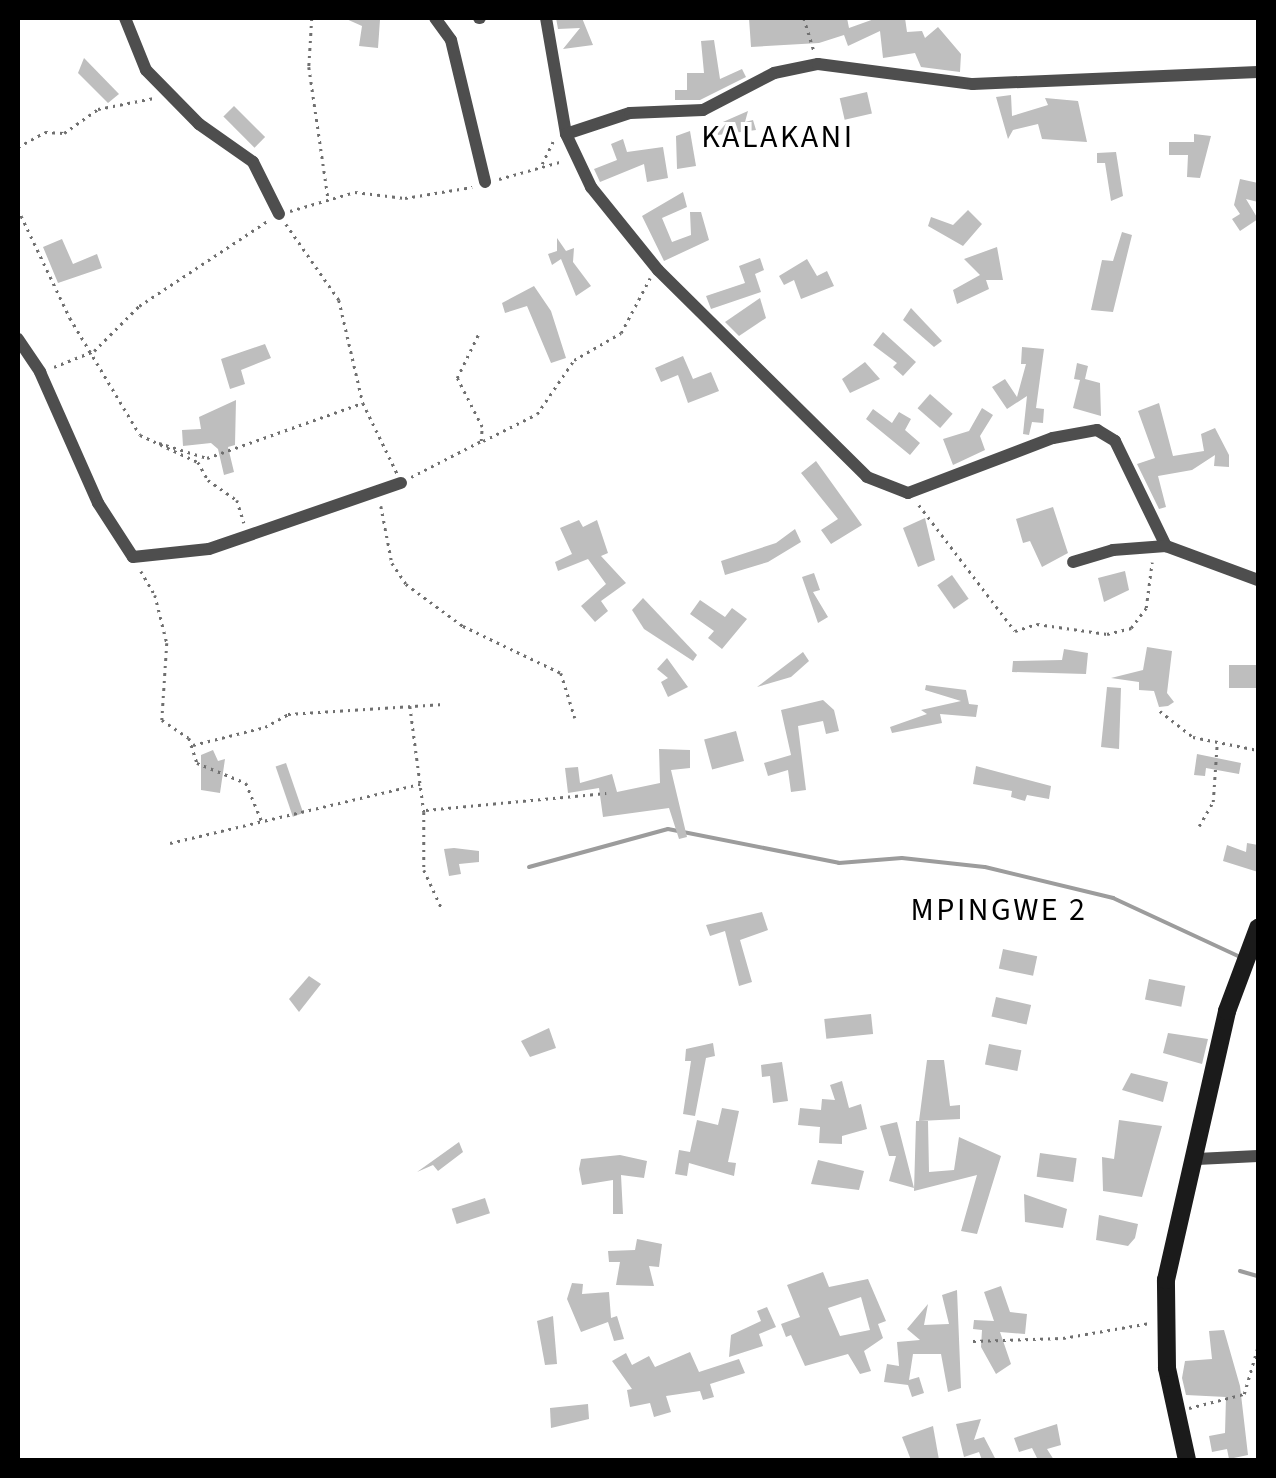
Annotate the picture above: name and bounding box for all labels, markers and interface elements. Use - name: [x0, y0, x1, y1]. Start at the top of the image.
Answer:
- district label: KALAKANI: [701, 118, 855, 156]
- district label: MPINGWE 2: [911, 891, 1087, 929]

